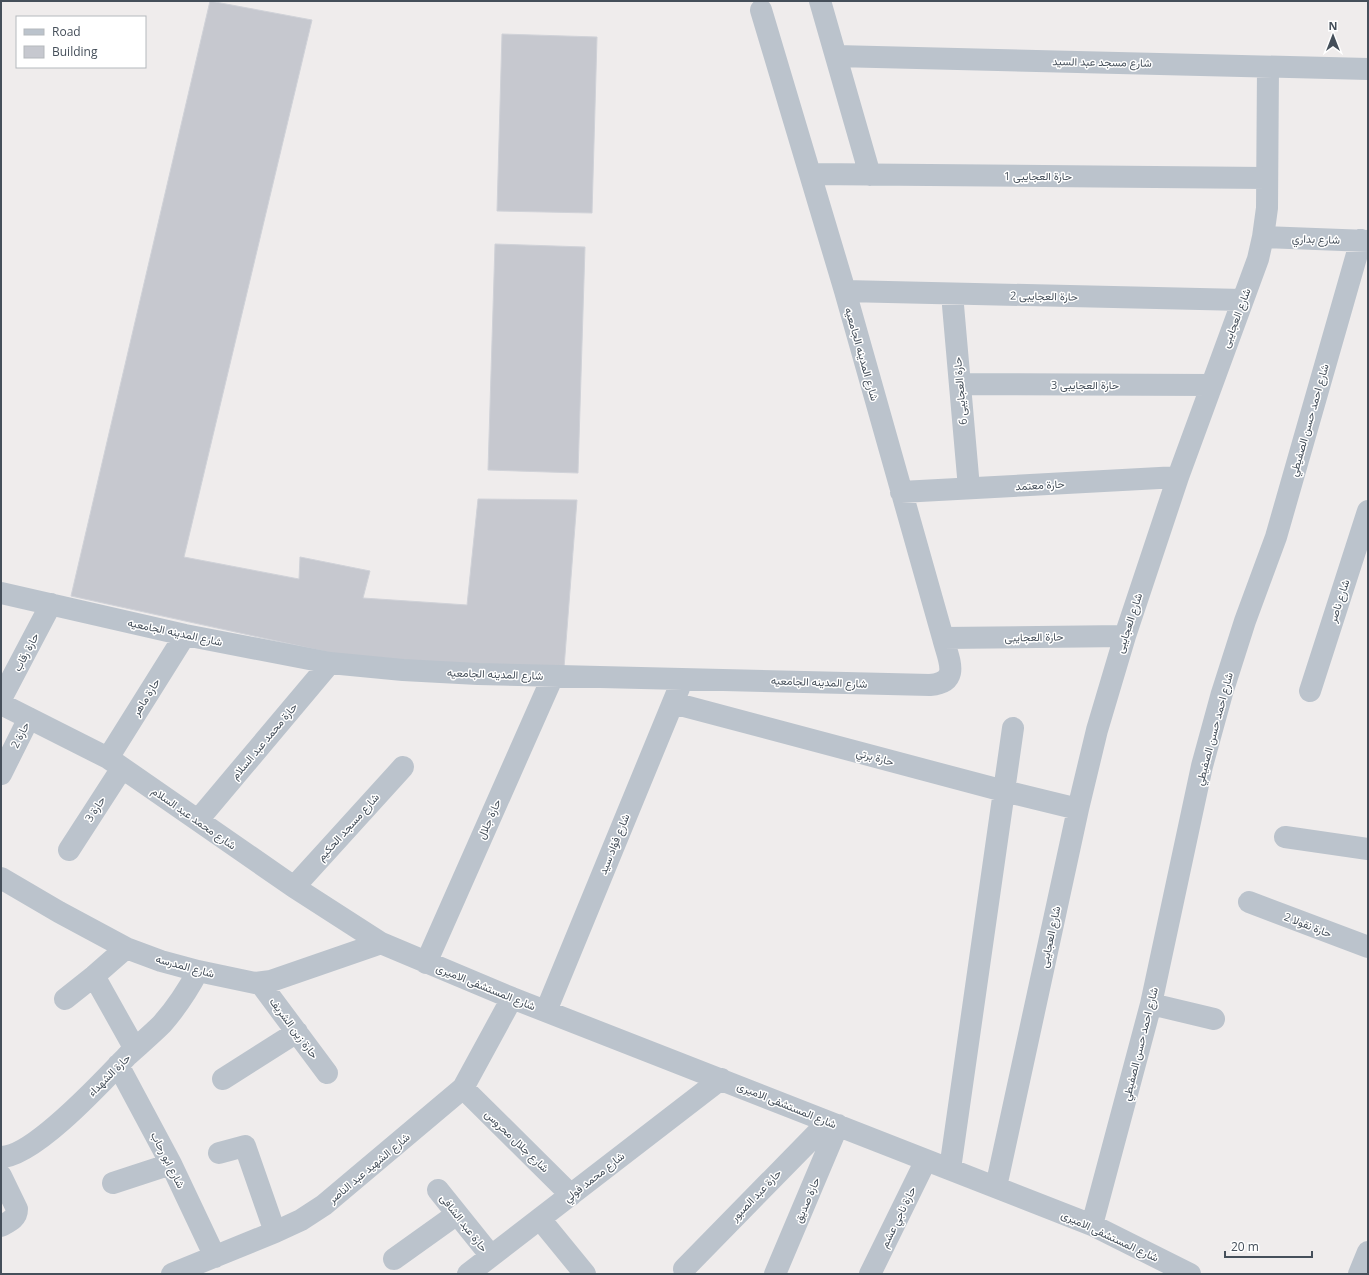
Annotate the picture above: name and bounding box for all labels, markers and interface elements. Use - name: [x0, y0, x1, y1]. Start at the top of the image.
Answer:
- legend: [16, 16, 146, 68]
- north arrow: [1313, 16, 1353, 56]
- text: N: [1329, 18, 1337, 33]
- text: Road: [52, 23, 81, 40]
- text: Building: [52, 43, 98, 60]
- street label: شارع مسجد عبد السيد: [1052, 53, 1152, 71]
- street label: حارة العجايبى 1: [1004, 168, 1072, 183]
- street label: شارع بداري: [1292, 230, 1341, 250]
- street label: شارع العجايبى: [1217, 286, 1255, 350]
- street label: حارة العجايبى 2: [1010, 287, 1078, 304]
- street label: شارع المدينه الجامعيه: [841, 305, 883, 403]
- street label: حارة العجايبى 6: [949, 356, 970, 426]
- street label: شارع احمد حسن الصفيطي: [1285, 361, 1335, 479]
- street label: حارة العجايبى 3: [1051, 377, 1119, 392]
- street label: حارة معتمد: [1015, 476, 1065, 493]
- street label: شارع ناصر: [1324, 577, 1354, 626]
- street label: شارع العجايبى: [1112, 590, 1146, 655]
- street label: شارع المدينه الجامعيه: [126, 614, 224, 650]
- street label: حارة العجايبى: [1004, 628, 1064, 645]
- street label: حارة رقاب: [9, 630, 42, 674]
- street label: شارع المدينه الجامعيه: [446, 664, 544, 684]
- street label: شارع احمد حسن الصفيطي: [1191, 670, 1239, 788]
- street label: شارع المدينه الجامعيه: [770, 672, 868, 692]
- street label: حارة ماهر: [128, 675, 163, 719]
- street label: حارة محمد عبد السلام: [227, 699, 301, 783]
- street label: حارة 2: [7, 719, 32, 750]
- street label: حارة برتي: [854, 744, 896, 772]
- street label: شارع محمد عبد السلام: [149, 783, 240, 853]
- street label: شارع مسجد الحكيم: [313, 789, 383, 864]
- street label: حارة 3: [81, 793, 108, 824]
- street label: حارة جلال: [473, 796, 504, 841]
- street label: شارع فؤاد سيد: [595, 811, 634, 877]
- street label: شارع العجايبى: [1036, 904, 1064, 969]
- street label: حارة نقولا 2: [1282, 909, 1334, 941]
- street label: شارع المدرسه: [154, 950, 216, 982]
- street label: شارع المستشفى الاميرى: [434, 960, 538, 1014]
- street label: شارع احمد حسن الصفيطي: [1118, 985, 1164, 1103]
- street label: حارة زين الشريف: [267, 994, 322, 1061]
- street label: حارة الشهداء: [84, 1050, 133, 1099]
- street label: شارع المستشفى الاميرى: [735, 1078, 839, 1132]
- street label: شارع جلال محروس: [481, 1106, 553, 1176]
- street label: شارع ابو رحاب: [147, 1129, 189, 1191]
- street label: شارع الشهيد عبد الناصر: [324, 1129, 414, 1208]
- street label: شارع محمد فولي: [560, 1148, 629, 1208]
- street label: حارة عبد الصبور: [726, 1165, 784, 1225]
- street label: حارة صديق: [790, 1175, 823, 1225]
- street label: حارة ناجي عشم: [876, 1184, 922, 1251]
- street label: حارة عبد الشافى: [437, 1191, 492, 1255]
- street label: شارع المستشفى الاميرى: [1059, 1206, 1162, 1266]
- scale bar: [1225, 1233, 1312, 1259]
- text: 20 m: [1231, 1238, 1259, 1255]

